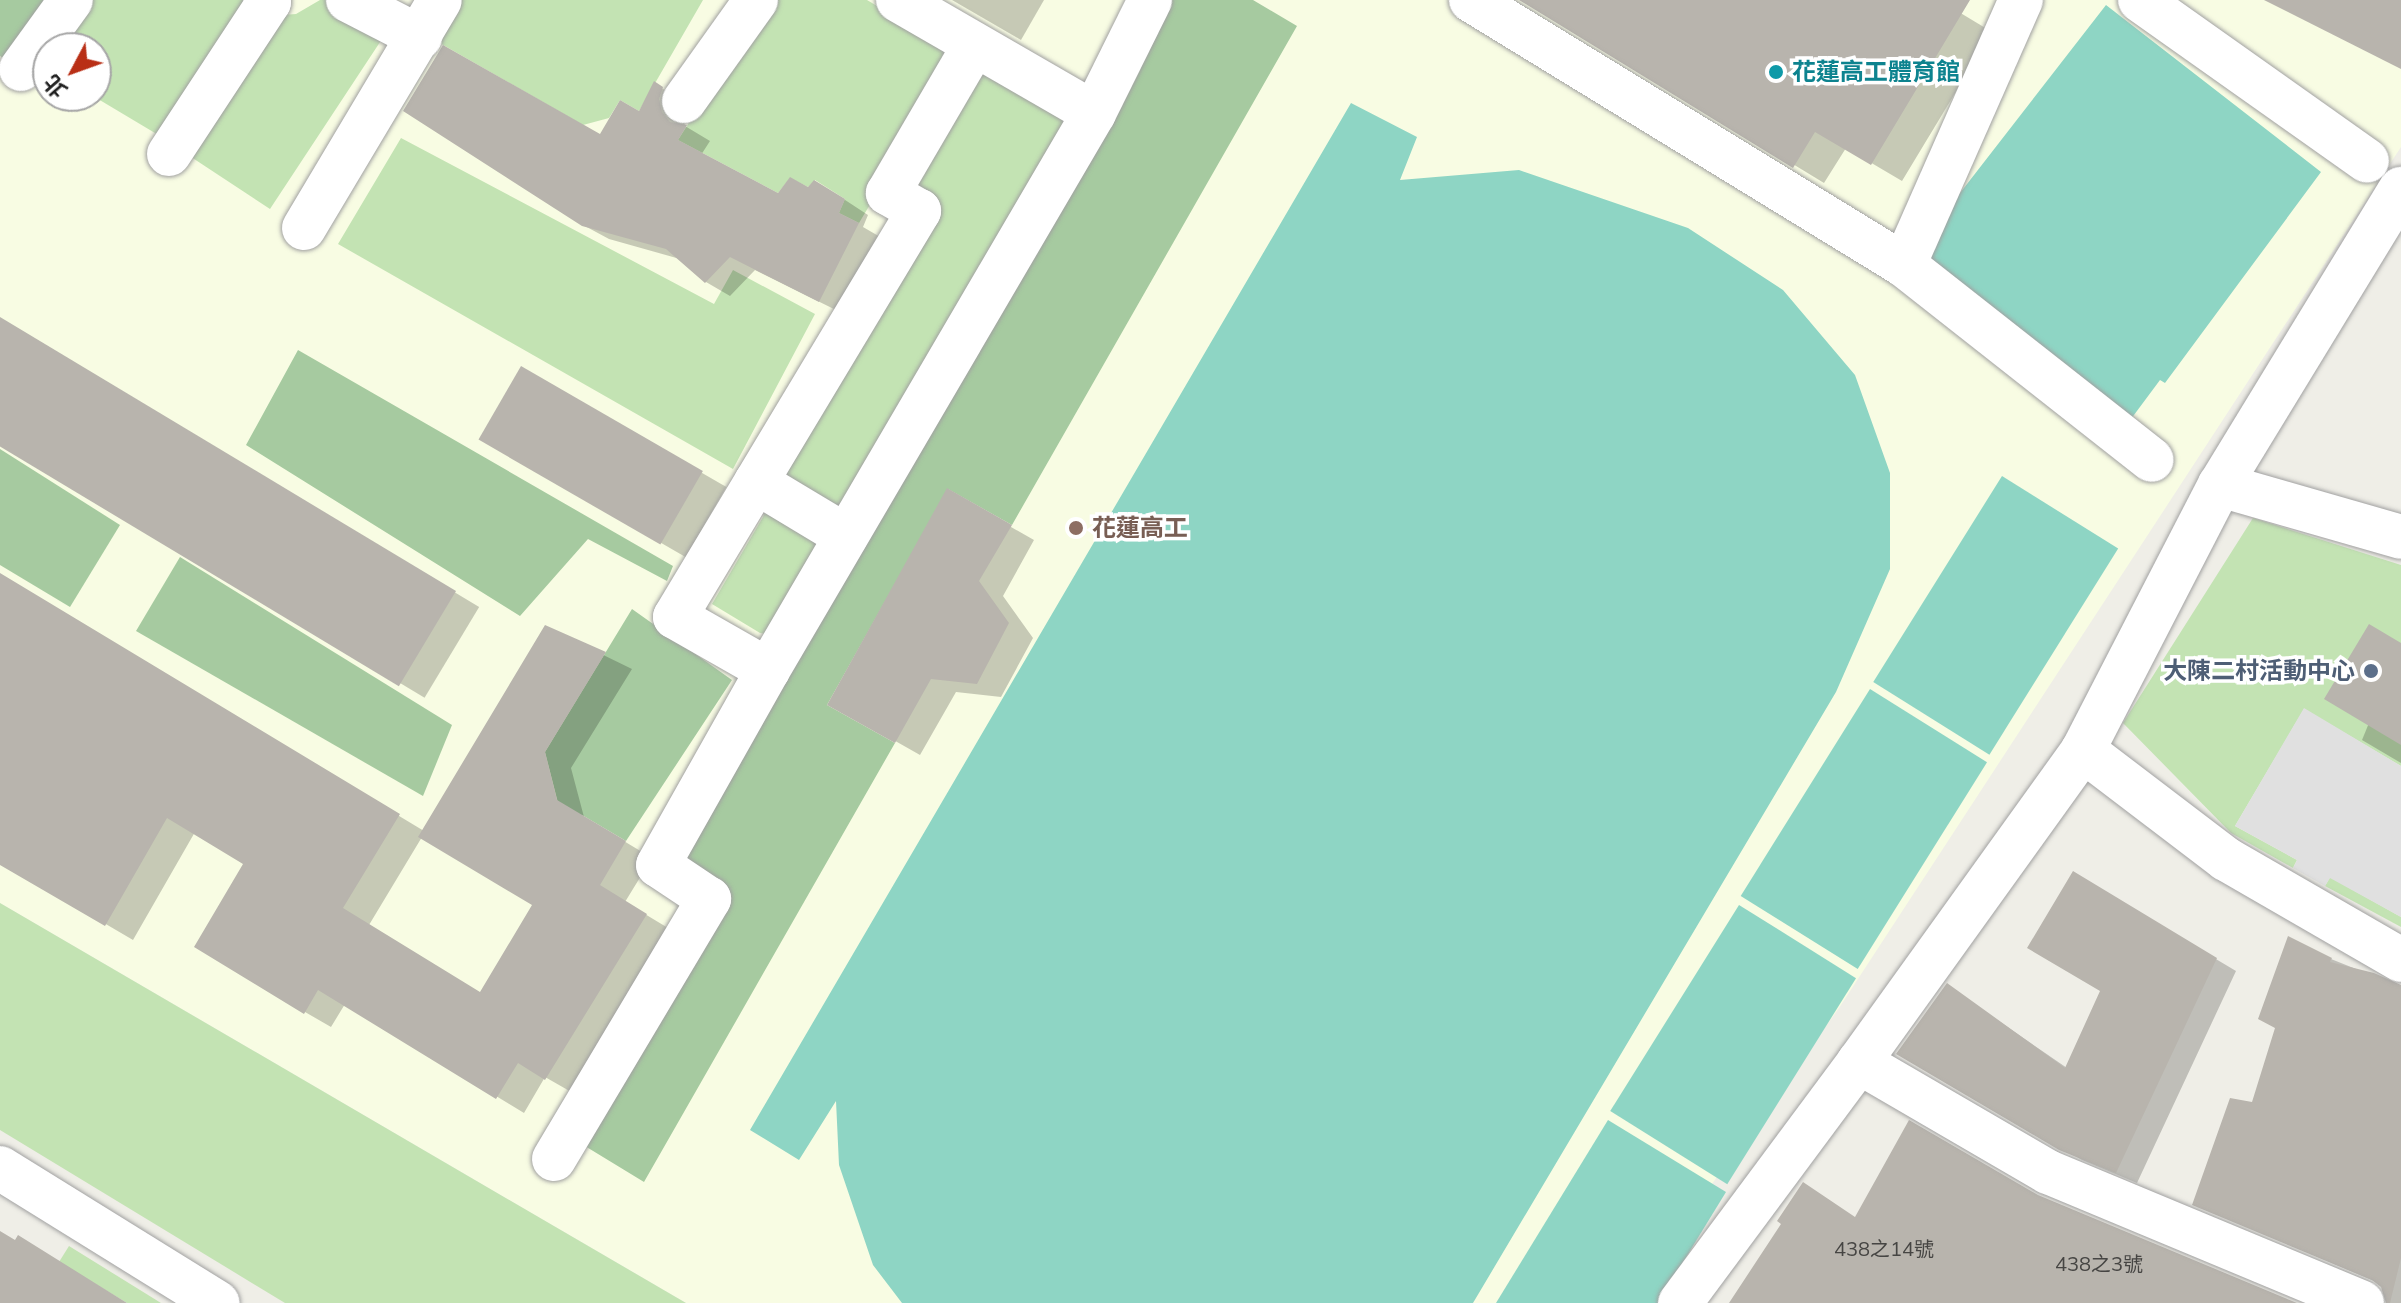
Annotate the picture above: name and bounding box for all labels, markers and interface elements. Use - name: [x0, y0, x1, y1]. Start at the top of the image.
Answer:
- north arrow: [32, 32, 112, 112]
- place label: 花蓮高工體育館: [1792, 58, 1960, 86]
- marker: 花蓮高工體育館: [1767, 63, 1785, 81]
- text: 北: [38, 69, 73, 104]
- place label: 花蓮高工: [1092, 514, 1188, 542]
- marker: 花蓮高工: [1067, 519, 1085, 537]
- place label: 大陳二村活動中心: [2163, 657, 2355, 685]
- marker: 大陳二村活動中心: [2362, 662, 2380, 680]
- house number: 438之14號: [1834, 1236, 1934, 1260]
- house number: 438之3號: [2055, 1251, 2143, 1275]

